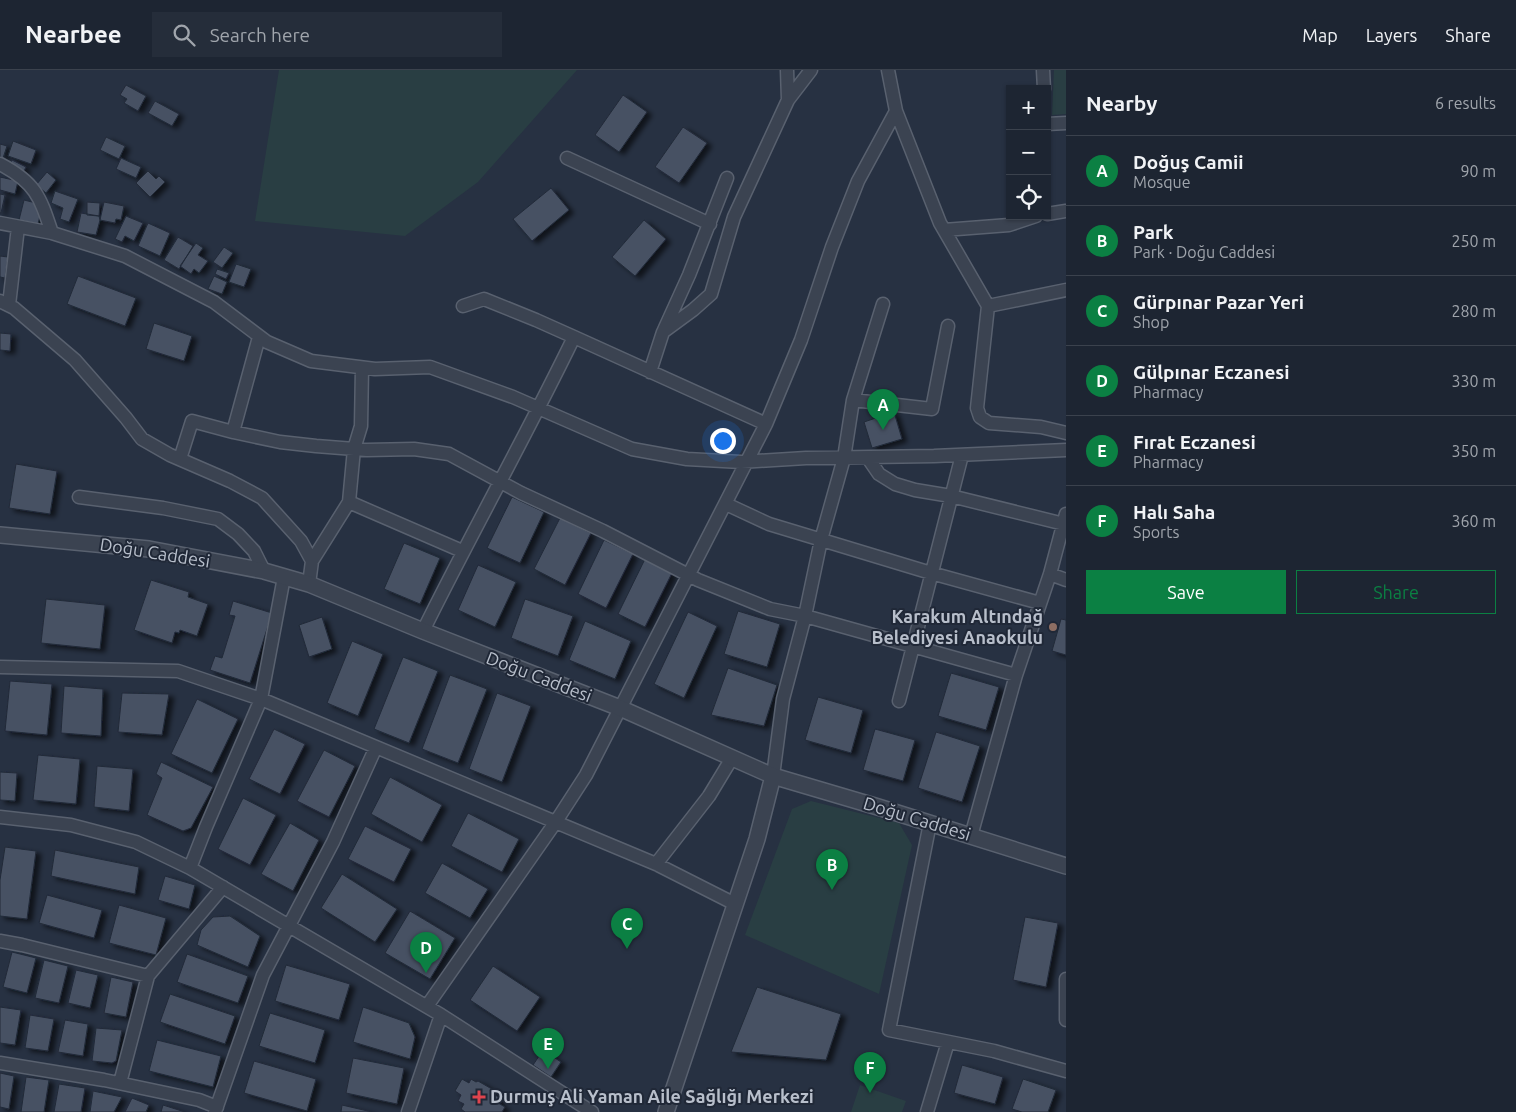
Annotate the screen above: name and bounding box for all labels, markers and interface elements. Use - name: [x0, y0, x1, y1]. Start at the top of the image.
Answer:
- search box: [152, 12, 502, 57]
- text: Nearbee: [25, 21, 122, 48]
- icon: search: [170, 21, 198, 49]
- text: Search here: [210, 24, 310, 46]
- text: Map: [1302, 25, 1338, 45]
- text: Layers: [1366, 25, 1417, 45]
- text: Share: [1445, 25, 1491, 45]
- map controls: [1006, 85, 1051, 220]
- button: +: [1006, 85, 1051, 130]
- text: Nearby: [1086, 91, 1157, 115]
- text: 6 results: [1435, 94, 1496, 112]
- button: −: [1006, 130, 1051, 175]
- text: Doğuş Camii: [1133, 151, 1244, 173]
- text: A: [1096, 162, 1108, 180]
- text: 90 m: [1460, 162, 1496, 180]
- text: Mosque: [1133, 173, 1191, 191]
- button: locate: [1006, 175, 1051, 220]
- text: Park: [1133, 221, 1173, 243]
- text: B: [1097, 232, 1107, 250]
- text: 250 m: [1451, 232, 1496, 250]
- text: Park · Doğu Caddesi: [1133, 243, 1275, 261]
- text: Gürpınar Pazar Yeri: [1133, 291, 1304, 313]
- text: C: [1097, 302, 1107, 320]
- text: 280 m: [1451, 302, 1496, 320]
- text: Shop: [1133, 313, 1169, 331]
- text: Gülpınar Eczanesi: [1133, 361, 1290, 383]
- text: D: [1096, 372, 1108, 390]
- text: 330 m: [1451, 372, 1496, 390]
- text: Pharmacy: [1133, 383, 1203, 401]
- pin: A: [867, 389, 899, 430]
- your location: [710, 428, 736, 454]
- text: Fırat Eczanesi: [1133, 431, 1256, 453]
- text: E: [1097, 442, 1107, 460]
- text: 350 m: [1451, 442, 1496, 460]
- text: Pharmacy: [1133, 453, 1203, 471]
- text: Halı Saha: [1133, 501, 1215, 523]
- text: F: [1098, 512, 1107, 530]
- text: 360 m: [1451, 512, 1496, 530]
- text: Sports: [1133, 523, 1179, 541]
- street label: Doğu Caddesi: [99, 533, 212, 571]
- button: Save: [1086, 570, 1286, 614]
- button: Share: [1296, 570, 1496, 614]
- place label: Karakum Altındağ Belediyesi Anaokulu: [872, 606, 1043, 647]
- marker: Karakum Altındağ Belediyesi Anaokulu: [1047, 621, 1059, 633]
- street label: Doğu Caddesi: [484, 647, 595, 705]
- street label: Doğu Caddesi: [861, 792, 974, 844]
- pin: B: [816, 849, 848, 890]
- pin: C: [611, 908, 643, 949]
- pin: D: [410, 932, 442, 973]
- pin: E: [532, 1028, 564, 1069]
- pin: F: [854, 1052, 886, 1093]
- place label: Durmuş Ali Yaman Aile Sağlığı Merkezi: [490, 1086, 814, 1107]
- marker: Durmuş Ali Yaman Aile Sağlığı Merkezi: [472, 1090, 486, 1104]

